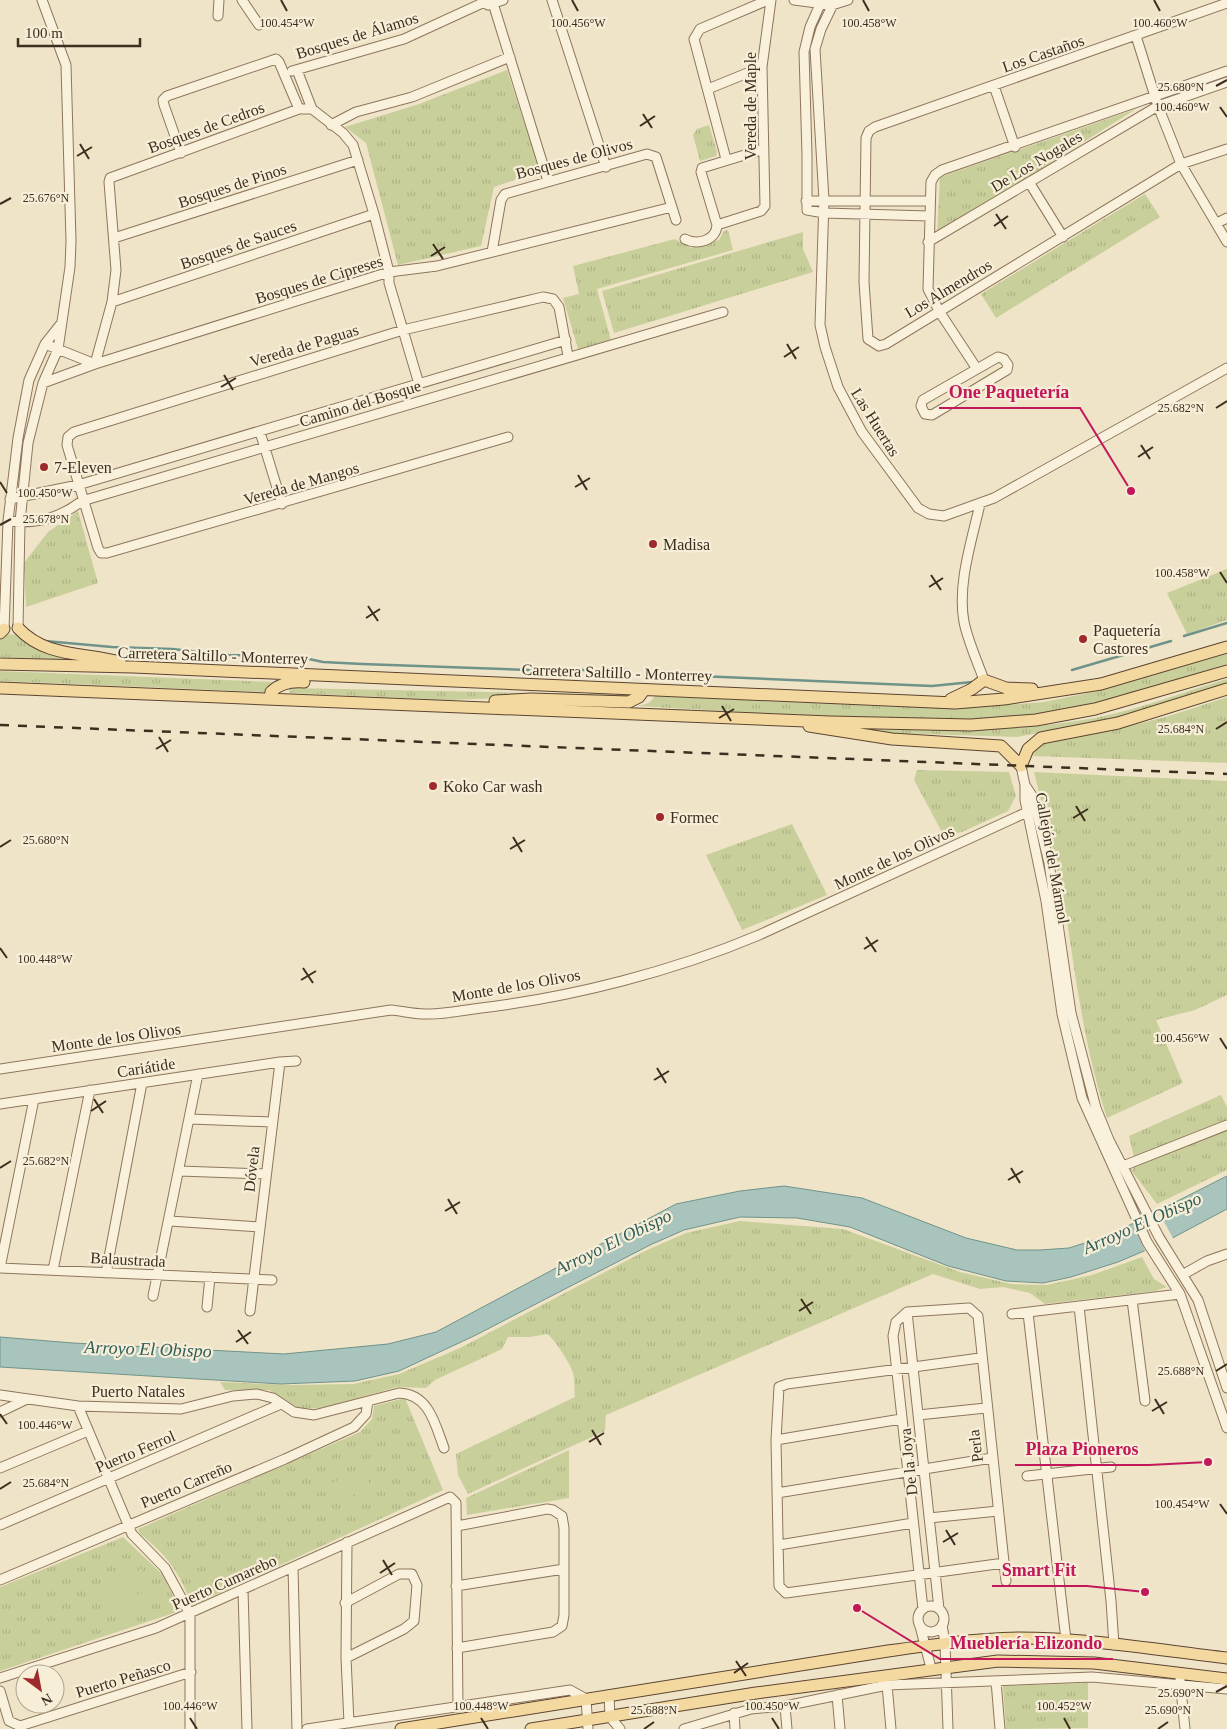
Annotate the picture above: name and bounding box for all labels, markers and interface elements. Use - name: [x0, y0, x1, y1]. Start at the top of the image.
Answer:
- street label: Bosques de Álamos: [294, 8, 421, 63]
- scale bar: [18, 15, 140, 47]
- text: 100.454°W: [259, 16, 315, 30]
- text: 100.456°W: [550, 16, 606, 30]
- text: 100.458°W: [841, 16, 897, 30]
- text: 100.460°W: [1132, 16, 1188, 30]
- text: 100 m: [25, 25, 63, 41]
- street label: Los Castaños: [1000, 31, 1086, 75]
- street label: Vereda de Maple: [742, 52, 760, 160]
- text: 25.680°N: [1158, 80, 1205, 94]
- street label: Bosques de Cedros: [146, 99, 267, 157]
- text: 100.460°W: [1154, 100, 1210, 114]
- street label: De Los Nogales: [988, 128, 1085, 196]
- street label: Bosques de Olivos: [514, 135, 635, 183]
- street label: Bosques de Pinos: [176, 160, 289, 212]
- text: 25.676°N: [23, 191, 70, 205]
- street label: Bosques de Sauces: [178, 217, 299, 273]
- street label: Bosques de Cipreses: [253, 252, 385, 308]
- street label: Los Almendros: [902, 256, 995, 321]
- street label: Vereda de Paguas: [248, 321, 361, 371]
- callout: One Paquetería: [939, 375, 1080, 408]
- street label: Camino del Bosque: [297, 377, 423, 431]
- text: One Paquetería: [949, 382, 1069, 402]
- street label: Las Huertas: [848, 385, 903, 459]
- text: 25.682°N: [1158, 401, 1205, 415]
- place label: 7-Eleven: [54, 459, 112, 476]
- street label: Vereda de Mangos: [242, 459, 361, 509]
- marker: 7-Eleven: [38, 461, 50, 473]
- text: 100.450°W: [17, 486, 73, 500]
- text: 25.678°N: [23, 512, 70, 526]
- place label: Madisa: [663, 536, 710, 553]
- marker: Madisa: [647, 538, 659, 550]
- text: 100.458°W: [1154, 566, 1210, 580]
- place label: Paquetería Castores: [1093, 622, 1161, 657]
- marker: Paquetería Castores: [1077, 633, 1089, 645]
- street label: Carretera Saltillo - Monterrey: [117, 644, 309, 668]
- street label: Carretera Saltillo - Monterrey: [521, 661, 713, 685]
- text: 25.684°N: [1158, 722, 1205, 736]
- place label: Koko Car wash: [443, 778, 543, 795]
- marker: Koko Car wash: [427, 780, 439, 792]
- street label: Callejón del Mármol: [1032, 791, 1073, 926]
- place label: Formec: [670, 809, 719, 826]
- marker: Formec: [654, 811, 666, 823]
- street label: Monte de los Olivos: [832, 822, 957, 893]
- text: 25.680°N: [23, 833, 70, 847]
- text: 100.448°W: [17, 952, 73, 966]
- street label: Monte de los Olivos: [450, 966, 582, 1005]
- street label: Monte de los Olivos: [50, 1020, 182, 1055]
- text: 100.456°W: [1154, 1031, 1210, 1045]
- street label: Cariátide: [116, 1055, 176, 1080]
- street label: Dóvela: [241, 1145, 262, 1193]
- text: 25.682°N: [23, 1154, 70, 1168]
- water label: Arroyo El Obispo: [1079, 1188, 1204, 1258]
- water label: Arroyo El Obispo: [550, 1205, 675, 1279]
- street label: Balaustrada: [90, 1249, 166, 1270]
- water label: Arroyo El Obispo: [83, 1337, 212, 1361]
- text: 25.688°N: [1158, 1364, 1205, 1378]
- street label: Puerto Natales: [91, 1383, 185, 1400]
- text: 100.446°W: [17, 1418, 73, 1432]
- street label: Puerto Ferrol: [93, 1427, 178, 1476]
- street label: De la Joya: [897, 1427, 921, 1496]
- street label: Perla: [965, 1429, 986, 1463]
- callout: Plaza Pioneros: [1015, 1432, 1149, 1465]
- text: Plaza Pioneros: [1025, 1439, 1139, 1459]
- street label: Puerto Carreño: [138, 1458, 234, 1511]
- text: 25.684°N: [23, 1476, 70, 1490]
- text: 100.454°W: [1154, 1497, 1210, 1511]
- street label: Puerto Cumarebo: [169, 1552, 279, 1613]
- callout: Smart Fit: [992, 1553, 1087, 1586]
- text: Smart Fit: [1002, 1560, 1076, 1580]
- callout: Mueblería Elizondo: [940, 1626, 1113, 1659]
- text: Mueblería Elizondo: [950, 1633, 1102, 1653]
- street label: Puerto Peñasco: [74, 1656, 173, 1701]
- north arrow: [15, 1664, 65, 1714]
- text: 25.690°N: [1158, 1686, 1205, 1700]
- text: N: [38, 1691, 55, 1709]
- text: 100.446°W: [162, 1699, 218, 1713]
- text: 100.448°W: [453, 1699, 509, 1713]
- text: 100.450°W: [744, 1699, 800, 1713]
- text: 100.452°W: [1036, 1699, 1092, 1713]
- text: 25.688°N: [631, 1703, 678, 1717]
- text: 25.690°N: [1145, 1703, 1192, 1717]

